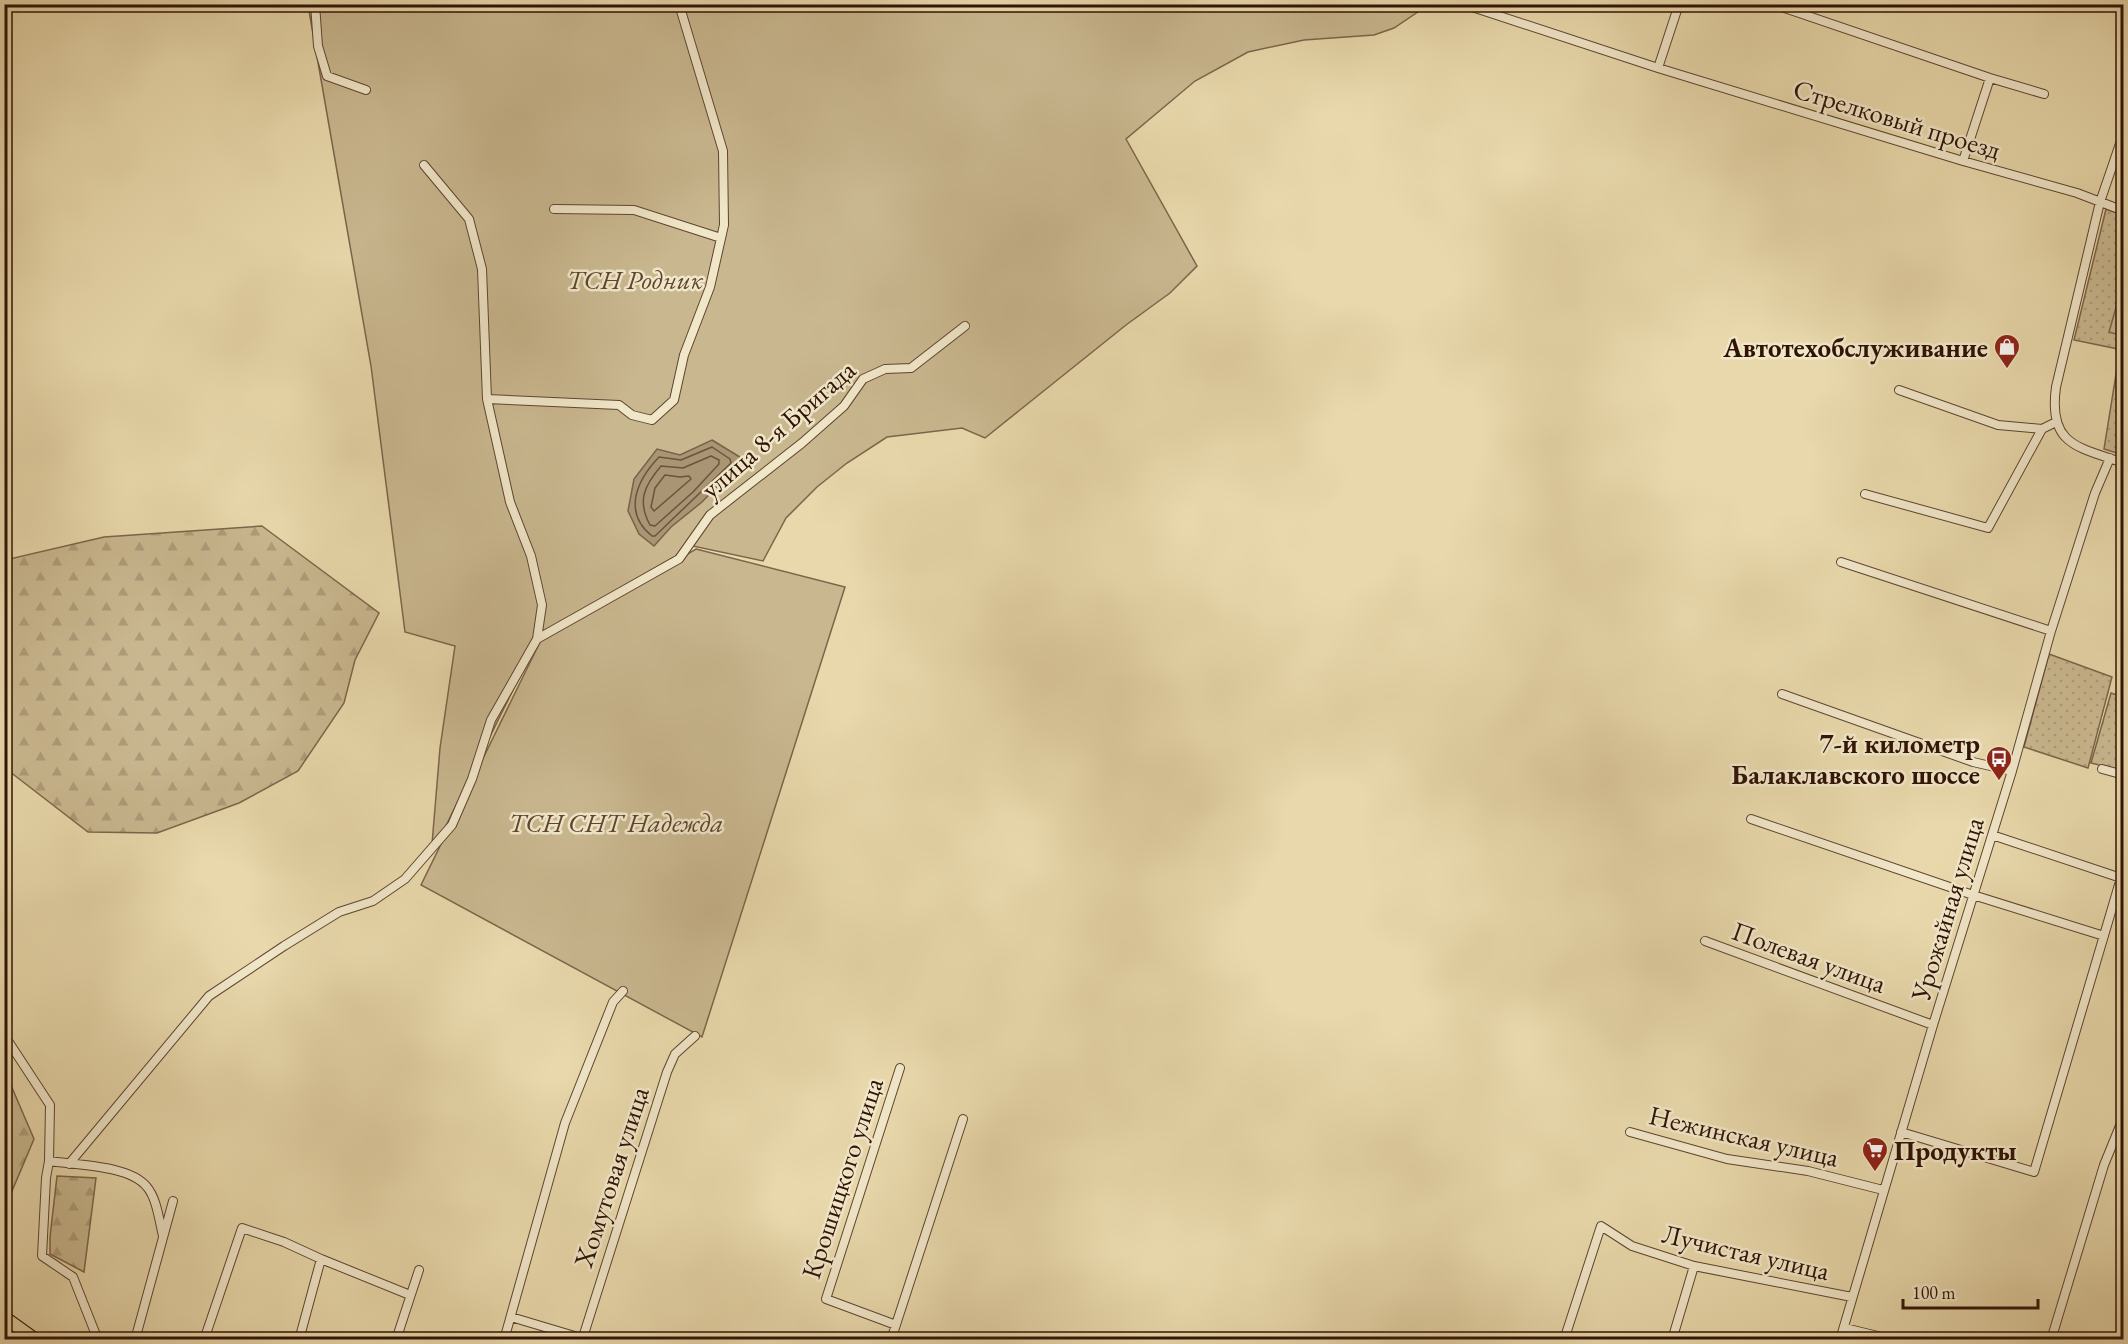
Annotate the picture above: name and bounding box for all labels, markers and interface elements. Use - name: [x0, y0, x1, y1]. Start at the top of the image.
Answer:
- street label: Стрелковый проезд: [1789, 71, 2005, 167]
- park label: ТСН Родник: [567, 262, 704, 297]
- place label: Автотехобслуживание: [1722, 330, 1988, 365]
- shop icon: Автотехобслуживание: [1992, 332, 2022, 370]
- street label: улица 8-я Бригада: [693, 352, 863, 506]
- place label: 7-й километр Балаклавского шоссе: [1731, 726, 1980, 792]
- bus stop icon: 7-й километр Балаклавского шоссе: [1984, 744, 2014, 782]
- park label: ТСН СНТ Надежда: [509, 805, 723, 840]
- street label: Урожайная улица: [1902, 813, 1992, 1006]
- street label: Полевая улица: [1727, 913, 1891, 1001]
- street label: Крошицкого улица: [793, 1073, 891, 1283]
- street label: Хомутовая улица: [565, 1082, 657, 1273]
- street label: Нежинская улица: [1646, 1097, 1842, 1175]
- place label: Продукты: [1894, 1133, 2017, 1168]
- supermarket icon: Продукты: [1860, 1135, 1890, 1173]
- street label: Лучистая улица: [1659, 1216, 1833, 1288]
- scale bar: [1903, 1272, 2038, 1310]
- text: 100 m: [1912, 1281, 1956, 1304]

